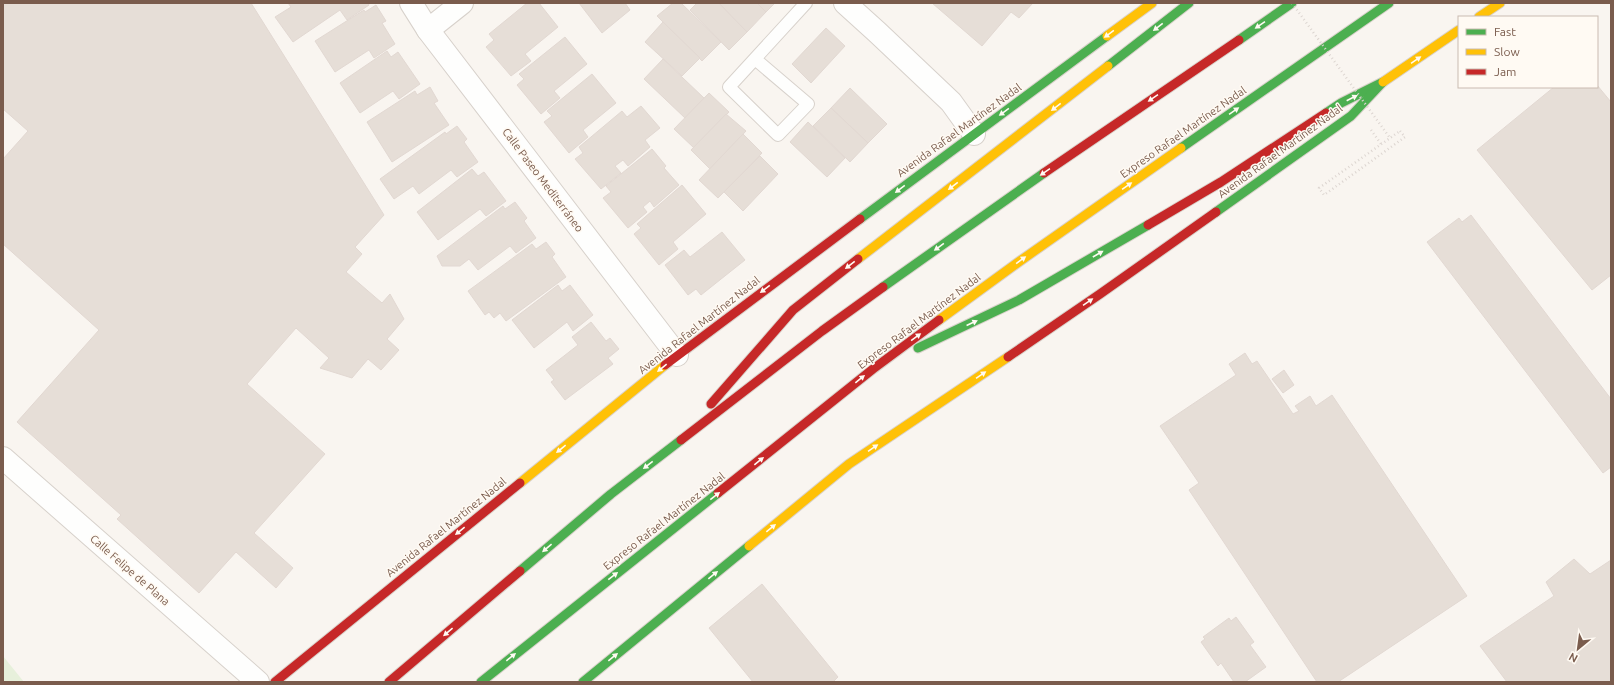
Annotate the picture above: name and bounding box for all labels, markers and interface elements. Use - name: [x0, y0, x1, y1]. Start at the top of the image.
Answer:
- legend: [1458, 16, 1598, 88]
- one-way arrow: [1255, 21, 1265, 29]
- one-way arrow: [1153, 23, 1164, 31]
- text: Fast: [1494, 25, 1516, 38]
- one-way arrow: [1104, 30, 1114, 38]
- text: Slow: [1494, 45, 1520, 58]
- one-way arrow: [1411, 56, 1421, 64]
- text: Jam: [1494, 65, 1516, 78]
- street label: Avenida Rafael Martínez Nadal: [895, 81, 1024, 179]
- street label: Expreso Rafael Martínez Nadal: [1118, 84, 1248, 180]
- one-way arrow: [1147, 94, 1158, 102]
- one-way arrow: [1346, 95, 1358, 101]
- street label: Avenida Rafael Martínez Nadal: [1216, 102, 1345, 200]
- one-way arrow: [1050, 103, 1061, 111]
- one-way arrow: [999, 107, 1010, 116]
- one-way arrow: [1229, 107, 1239, 115]
- street label: Calle Paseo Mediterráneo: [500, 126, 586, 234]
- one-way arrow: [1040, 168, 1051, 176]
- one-way arrow: [947, 182, 958, 190]
- one-way arrow: [1122, 182, 1132, 190]
- one-way arrow: [894, 185, 905, 193]
- one-way arrow: [934, 243, 944, 251]
- one-way arrow: [1092, 251, 1104, 258]
- one-way arrow: [1015, 256, 1026, 264]
- one-way arrow: [844, 261, 855, 270]
- street label: Expreso Rafael Martínez Nadal: [855, 271, 983, 371]
- street label: Avenida Rafael Martínez Nadal: [636, 274, 762, 376]
- one-way arrow: [760, 284, 771, 293]
- one-way arrow: [1083, 298, 1094, 306]
- one-way arrow: [966, 320, 978, 326]
- one-way arrow: [910, 333, 921, 341]
- one-way arrow: [657, 363, 668, 372]
- one-way arrow: [976, 371, 986, 379]
- one-way arrow: [855, 375, 865, 384]
- one-way arrow: [868, 444, 878, 452]
- one-way arrow: [556, 445, 567, 454]
- one-way arrow: [753, 456, 764, 465]
- one-way arrow: [642, 461, 653, 470]
- street label: Expreso Rafael Martínez Nadal: [601, 470, 727, 572]
- street label: Avenida Rafael Martínez Nadal: [384, 475, 508, 579]
- one-way arrow: [709, 491, 720, 500]
- one-way arrow: [765, 523, 776, 532]
- one-way arrow: [455, 527, 466, 536]
- street label: Calle Felipe de Plana: [88, 532, 172, 608]
- one-way arrow: [542, 543, 553, 552]
- one-way arrow: [708, 570, 719, 579]
- one-way arrow: [607, 572, 618, 581]
- one-way arrow: [443, 627, 453, 636]
- north arrow: [1558, 629, 1598, 669]
- text: N: [1567, 651, 1580, 665]
- one-way arrow: [506, 653, 517, 662]
- one-way arrow: [607, 653, 618, 662]

